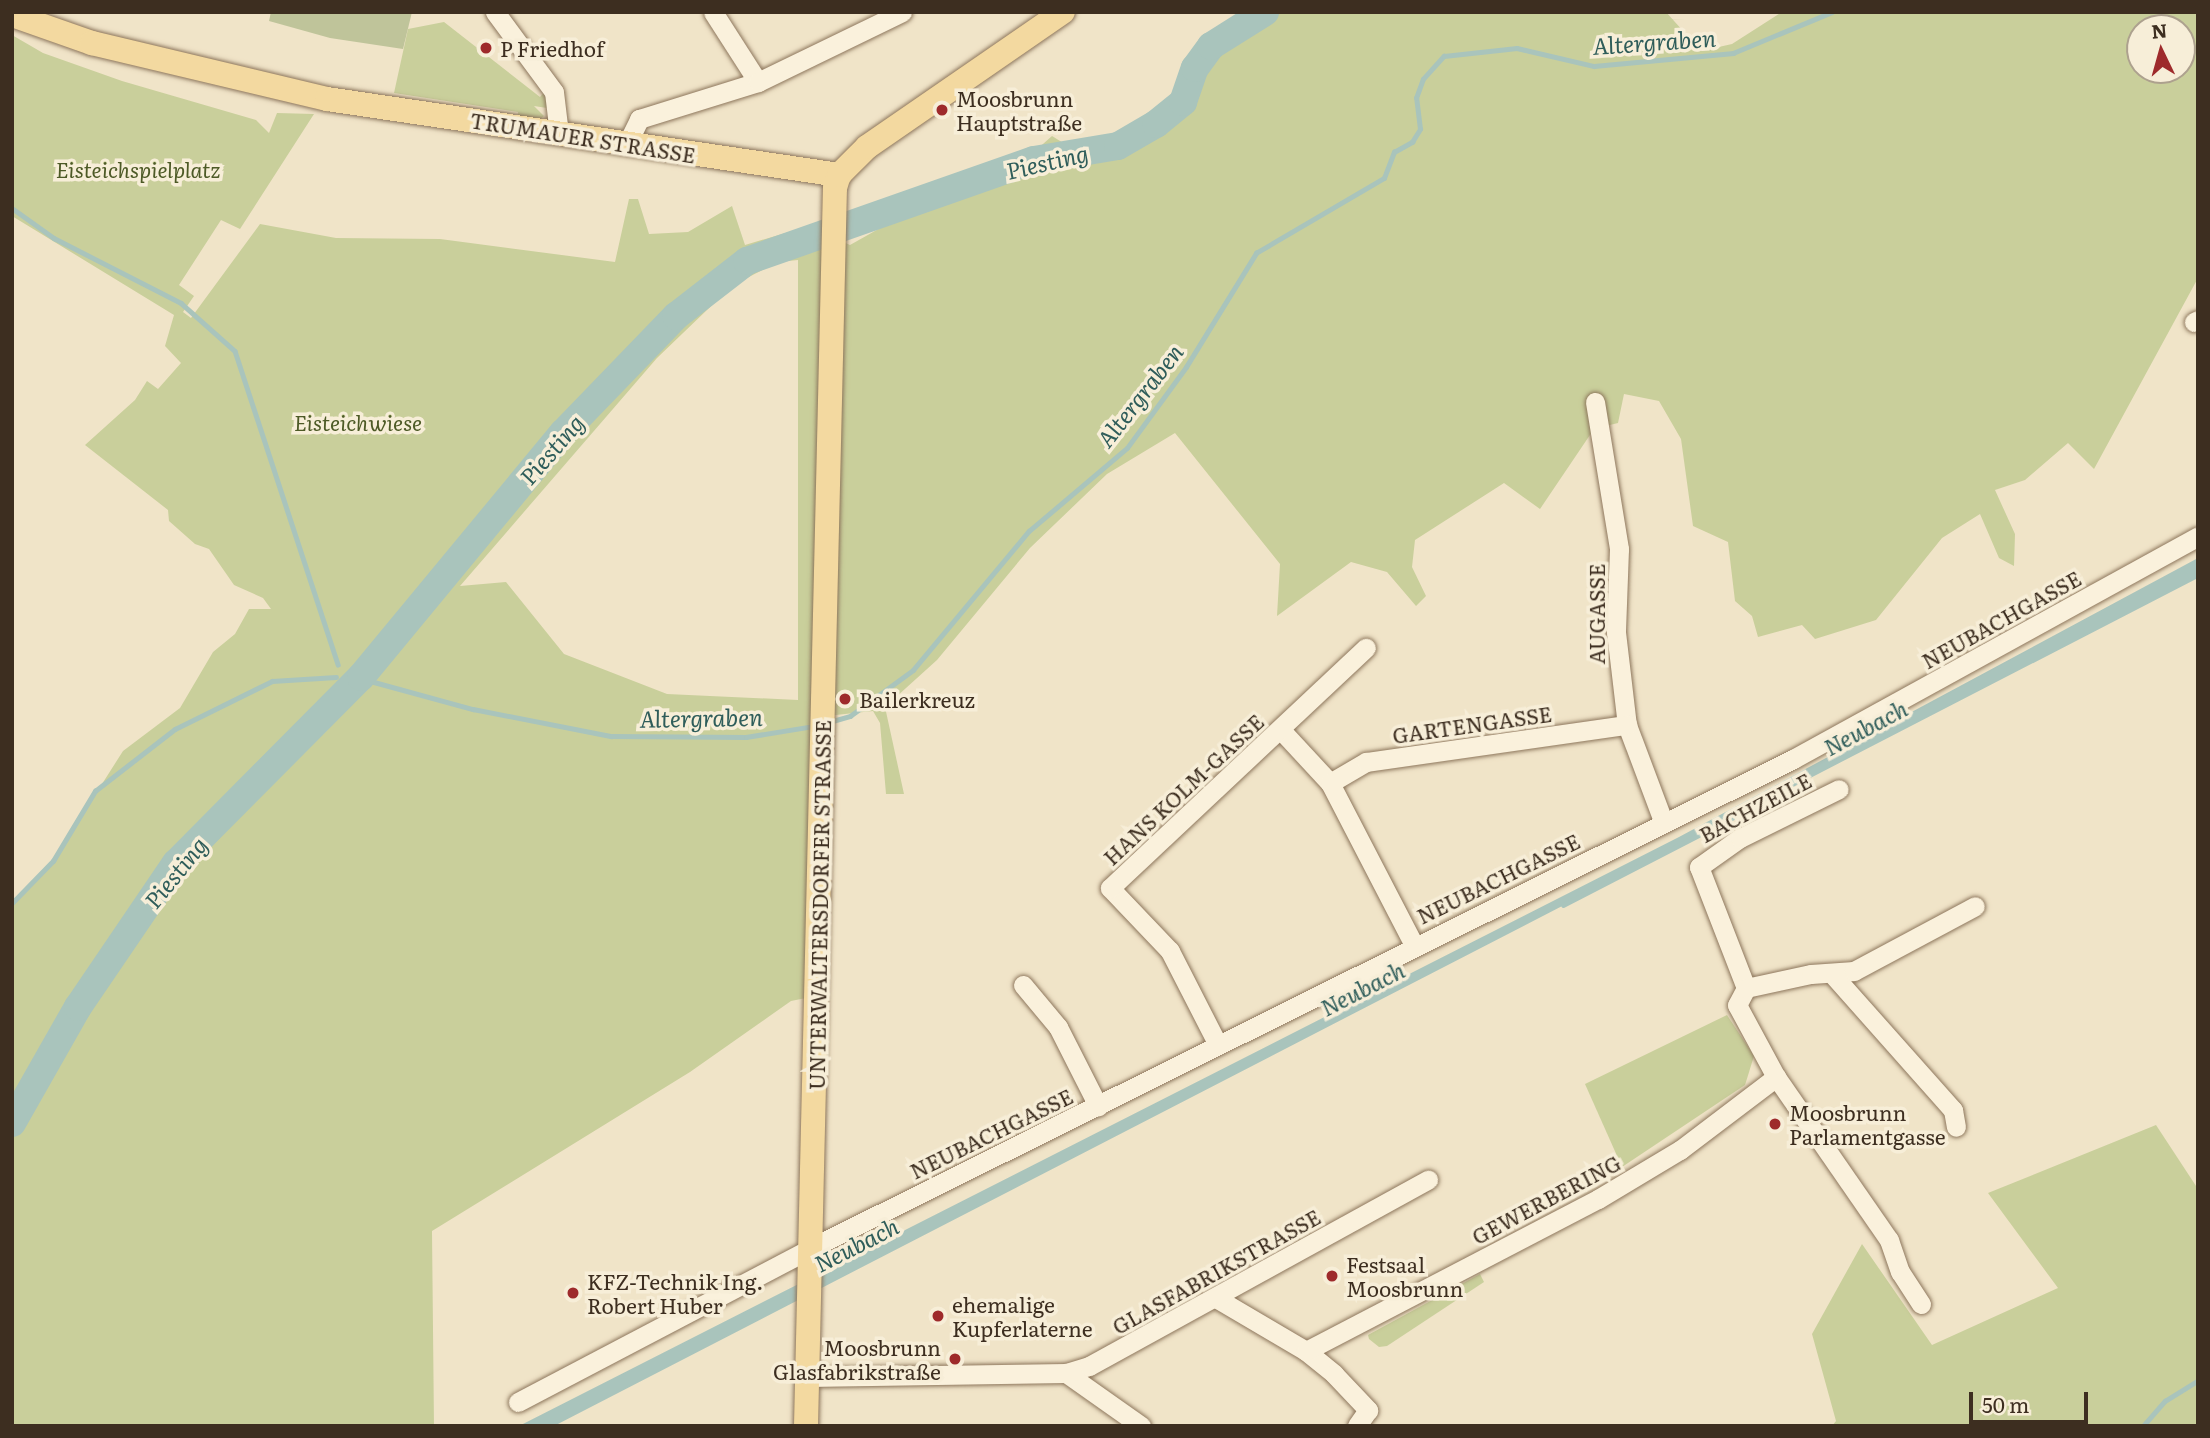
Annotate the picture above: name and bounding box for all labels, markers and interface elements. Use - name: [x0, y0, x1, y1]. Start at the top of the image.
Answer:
- north arrow: [2126, 14, 2196, 84]
- text: N: [2150, 15, 2169, 45]
- water label: Altergraben: [1591, 23, 1717, 59]
- place label: P Friedhof: [500, 35, 604, 61]
- marker: P Friedhof: [478, 40, 494, 56]
- place label: Moosbrunn Hauptstraße: [956, 85, 1082, 135]
- marker: Moosbrunn Hauptstraße: [934, 102, 950, 118]
- street label: TRUMAUER STRASSE: [468, 107, 698, 167]
- water label: Piesting: [1003, 138, 1091, 184]
- park label: Eisteichspielplatz: [56, 156, 220, 182]
- water label: Altergraben: [1090, 338, 1188, 452]
- water label: Piesting: [513, 408, 589, 490]
- park label: Eisteichwiese: [294, 409, 422, 435]
- street label: AUGASSE: [1583, 564, 1609, 664]
- street label: NEUBACHGASSE: [1917, 565, 2085, 673]
- place label: Bailerkreuz: [859, 686, 975, 712]
- marker: Bailerkreuz: [837, 691, 853, 707]
- water label: Neubach: [1818, 694, 1912, 760]
- street label: GARTENGASSE: [1391, 700, 1553, 748]
- water label: Altergraben: [639, 702, 763, 732]
- street label: HANS KOLM-GASSE: [1098, 708, 1268, 870]
- street label: UNTERWALTERSDORFER STRASSE: [803, 720, 835, 1090]
- street label: BACHZEILE: [1695, 767, 1815, 847]
- street label: NEUBACHGASSE: [1412, 828, 1584, 928]
- water label: Piesting: [138, 831, 212, 913]
- water label: Neubach: [1315, 955, 1409, 1021]
- street label: NEUBACHGASSE: [905, 1083, 1077, 1183]
- place label: Moosbrunn Parlamentgasse: [1789, 1099, 1946, 1149]
- marker: Moosbrunn Parlamentgasse: [1767, 1116, 1783, 1132]
- street label: GEWERBERING: [1467, 1149, 1625, 1249]
- street label: GLASFABRIKSTRASSE: [1108, 1203, 1324, 1339]
- water label: Neubach: [809, 1211, 903, 1277]
- place label: Festsaal Moosbrunn: [1346, 1251, 1463, 1301]
- place label: KFZ-Technik Ing. Robert Huber: [587, 1268, 763, 1318]
- marker: Festsaal Moosbrunn: [1324, 1268, 1340, 1284]
- marker: KFZ-Technik Ing. Robert Huber: [565, 1285, 581, 1301]
- place label: ehemalige Kupferlaterne: [952, 1291, 1093, 1341]
- marker: ehemalige Kupferlaterne: [930, 1308, 946, 1324]
- place label: Moosbrunn Glasfabrikstraße: [773, 1334, 941, 1384]
- marker: Moosbrunn Glasfabrikstraße: [947, 1351, 963, 1367]
- scale bar: [1972, 1378, 2091, 1422]
- text: 50 m: [1982, 1388, 2029, 1419]

